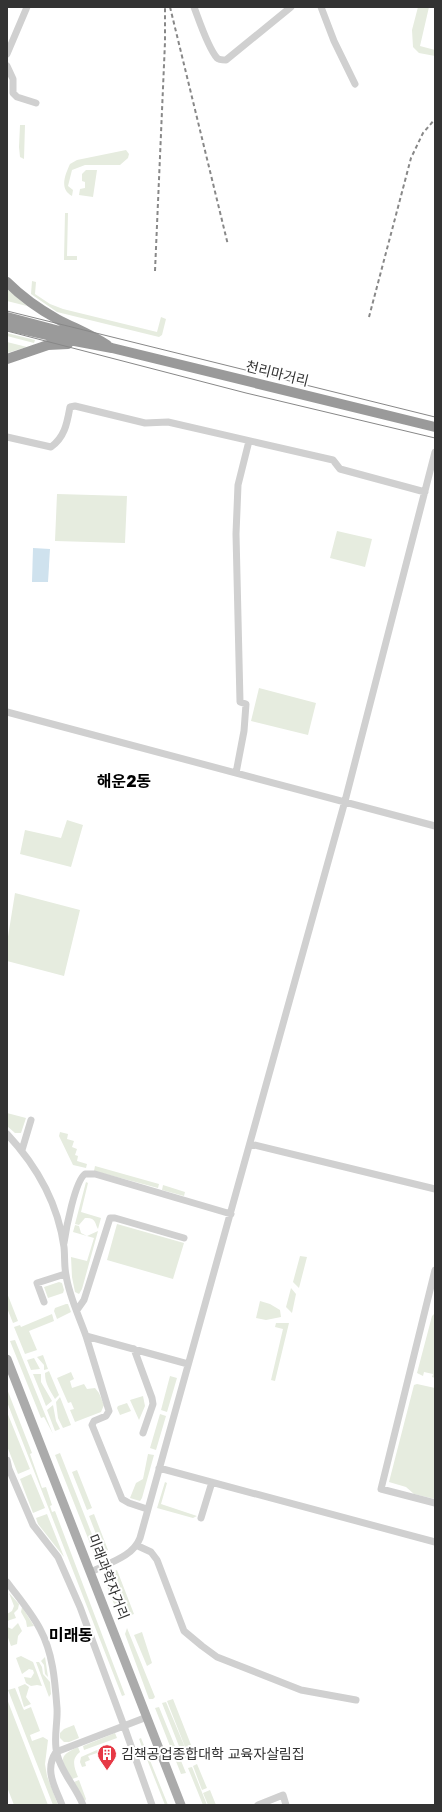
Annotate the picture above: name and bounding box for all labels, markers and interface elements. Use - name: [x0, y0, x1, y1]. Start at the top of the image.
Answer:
- street label: 천리마거리: [244, 358, 310, 390]
- district label: 해운2동: [97, 772, 151, 791]
- street label: 미래과학자거리: [84, 1532, 132, 1622]
- district label: 미래동: [49, 1626, 93, 1645]
- building icon: 김책공업종합대학 교육자살림집: [96, 1743, 118, 1771]
- place label: 김책공업종합대학 교육자살림집: [121, 1746, 305, 1763]

